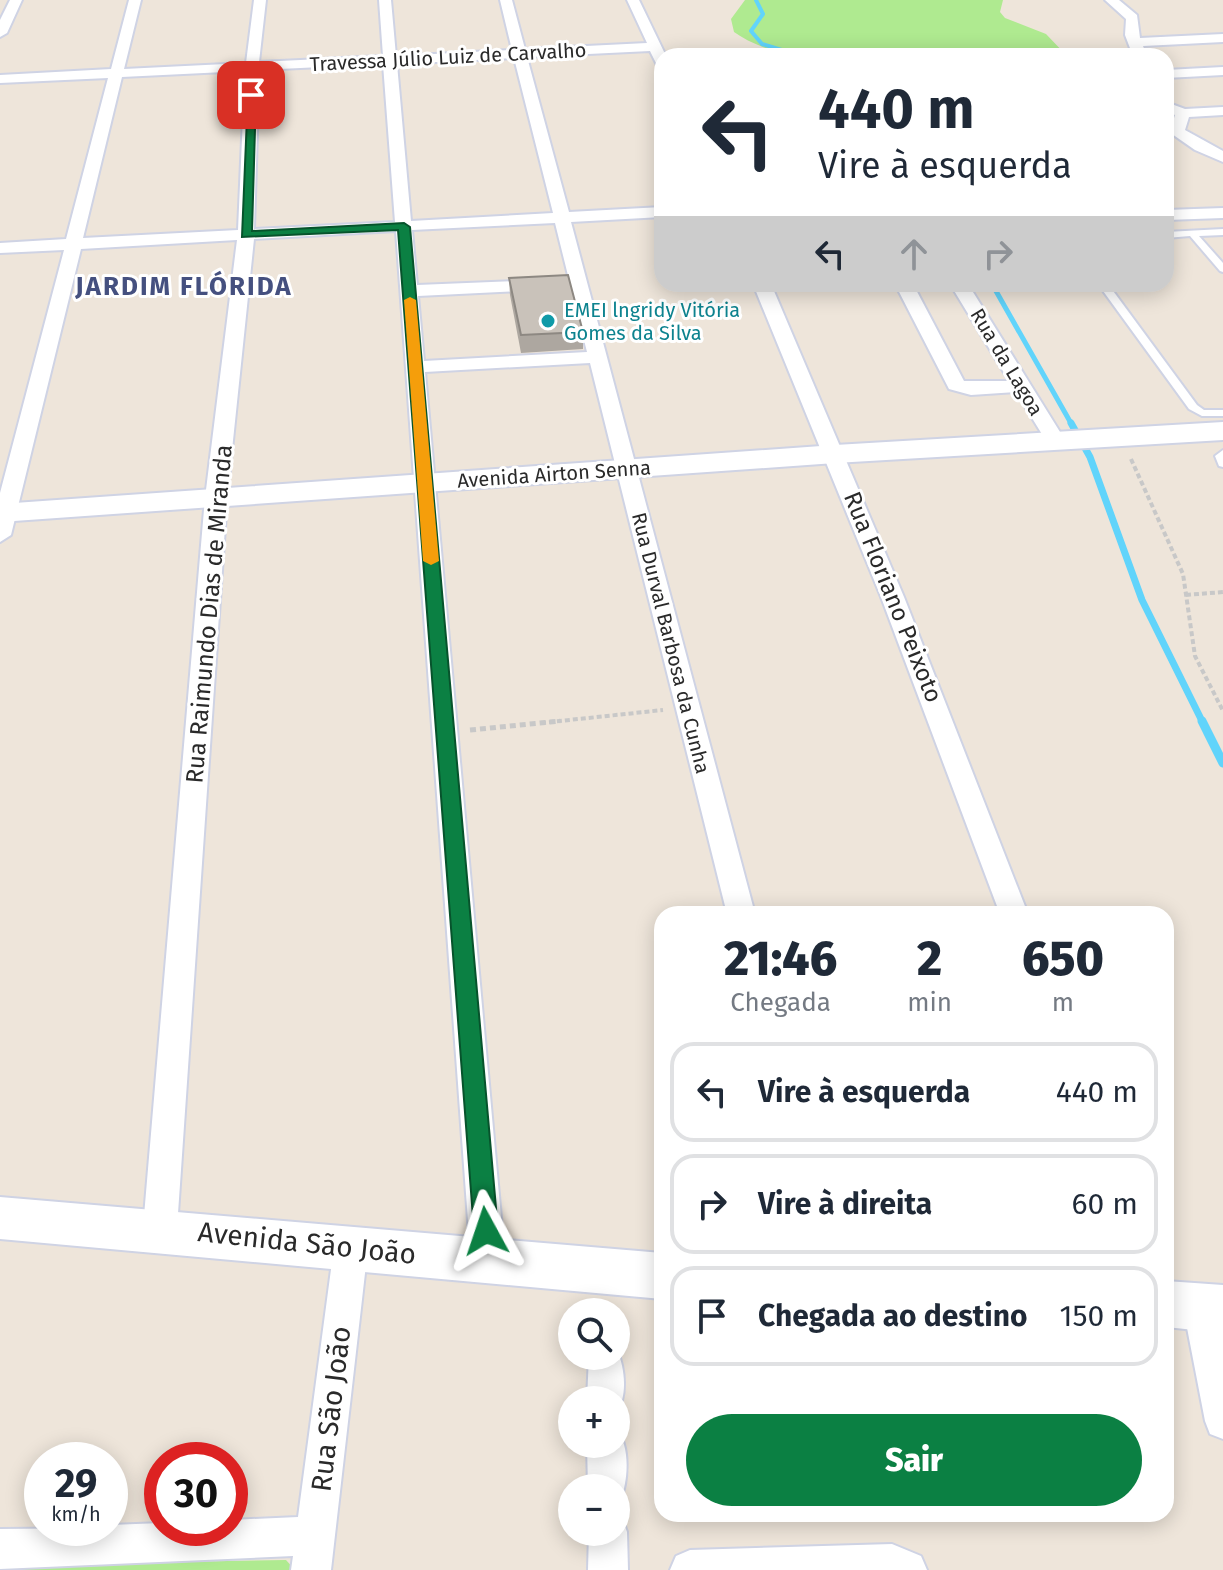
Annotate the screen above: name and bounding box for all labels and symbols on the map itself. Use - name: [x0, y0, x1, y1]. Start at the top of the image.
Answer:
- street label: Travessa Júlio Luiz de Carvalho: [309, 38, 587, 76]
- pin: [217, 61, 285, 129]
- district label: JARDIM FLÓRIDA: [74, 270, 293, 302]
- place label: EMEI lngridy Vitória Gomes da Silva: [564, 298, 740, 345]
- street label: Rua da Lagoa: [966, 304, 1048, 420]
- marker: EMEI lngridy Vitória Gomes da Silva: [539, 312, 557, 330]
- street label: Rua Raimundo Dias de Miranda: [180, 443, 238, 785]
- street label: Avenida Airton Senna: [456, 455, 652, 493]
- street label: Rua Floriano Peixoto: [838, 488, 948, 706]
- street label: Rua Durval Barbosa da Cunha: [627, 510, 715, 776]
- position arrow: [444, 1189, 528, 1273]
- street label: Avenida São João: [196, 1215, 418, 1271]
- street label: Rua São João: [304, 1324, 358, 1494]
- speed limit sign: 30: [144, 1442, 248, 1546]

